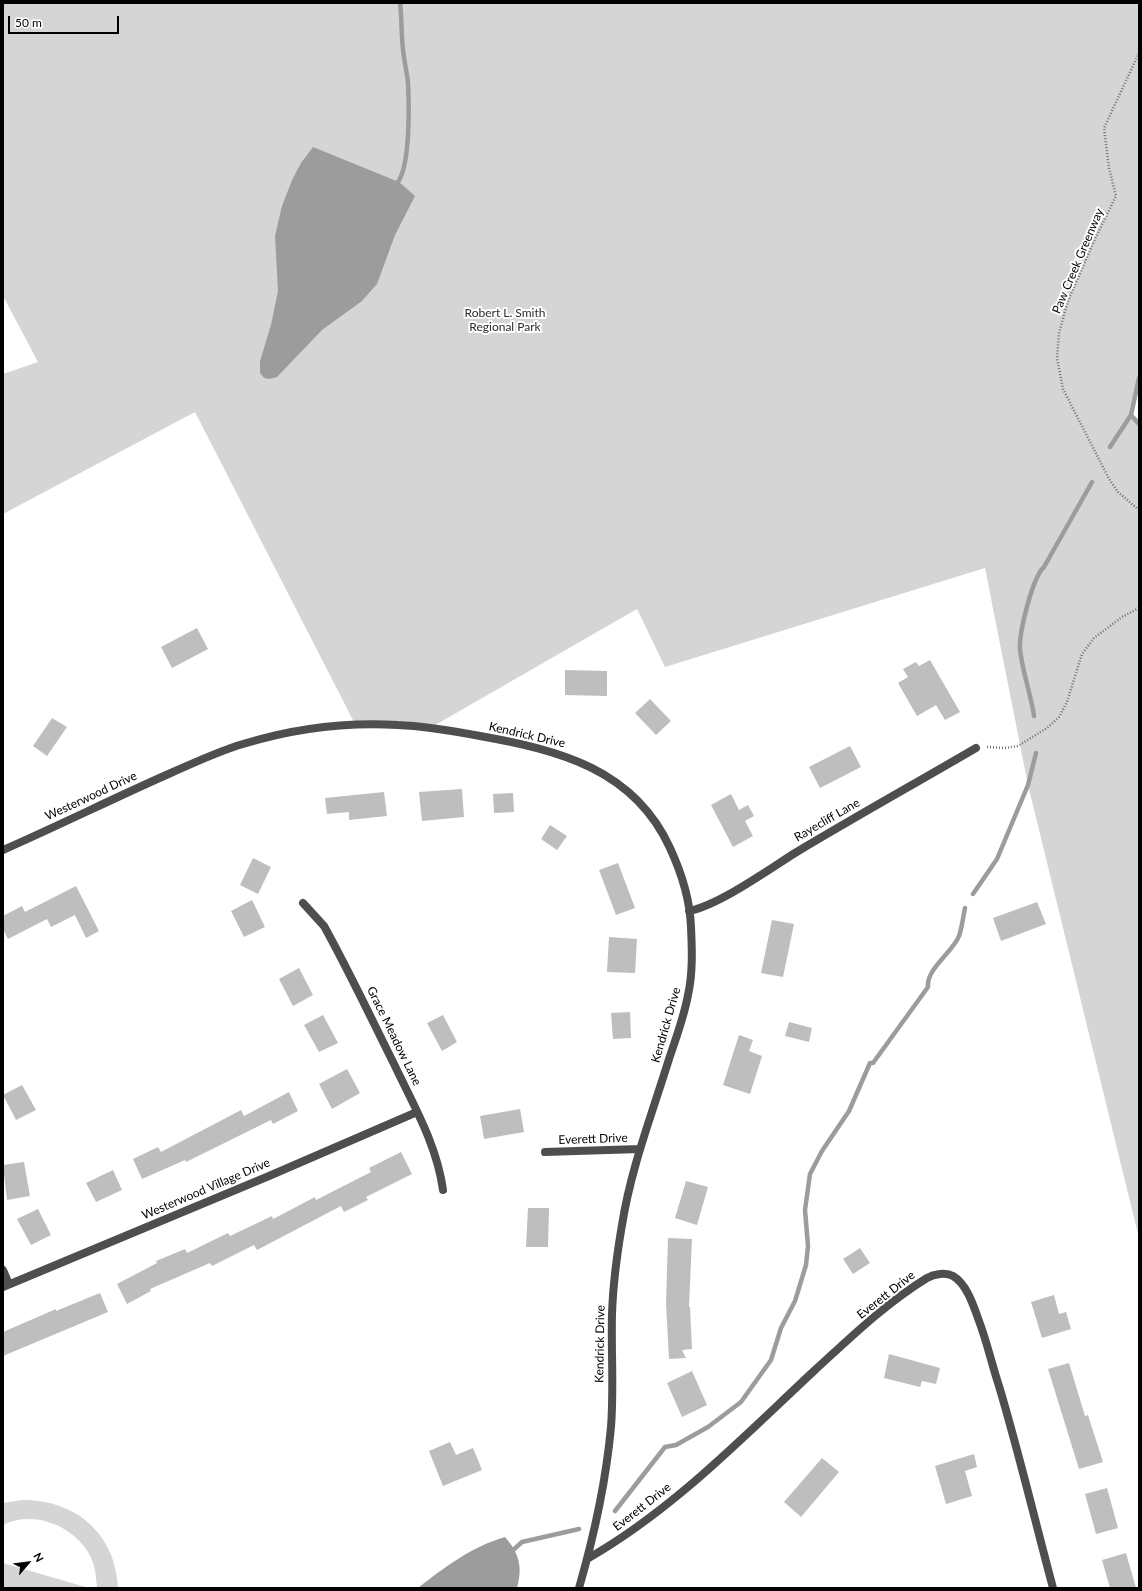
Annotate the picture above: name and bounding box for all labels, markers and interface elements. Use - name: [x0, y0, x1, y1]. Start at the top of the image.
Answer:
- scale bar: [10, 8, 121, 34]
- text: 50 m: [15, 15, 42, 30]
- street label: Paw Creek Greenway: [1049, 206, 1107, 316]
- park label: Robert L. Smith Regional Park: [465, 306, 545, 334]
- street label: Kendrick Drive: [487, 719, 567, 751]
- street label: Westerwood Drive: [43, 768, 139, 824]
- street label: Rayecliff Lane: [792, 795, 862, 845]
- street label: Grace Meadow Lane: [364, 984, 424, 1088]
- street label: Kendrick Drive: [648, 986, 684, 1064]
- street label: Everett Drive: [558, 1131, 628, 1147]
- street label: Westerwood Village Drive: [140, 1155, 272, 1223]
- street label: Everett Drive: [854, 1268, 918, 1322]
- street label: Kendrick Drive: [592, 1305, 608, 1383]
- street label: Everett Drive: [610, 1480, 674, 1534]
- north arrow: [8, 1543, 48, 1583]
- text: N: [31, 1550, 47, 1564]

